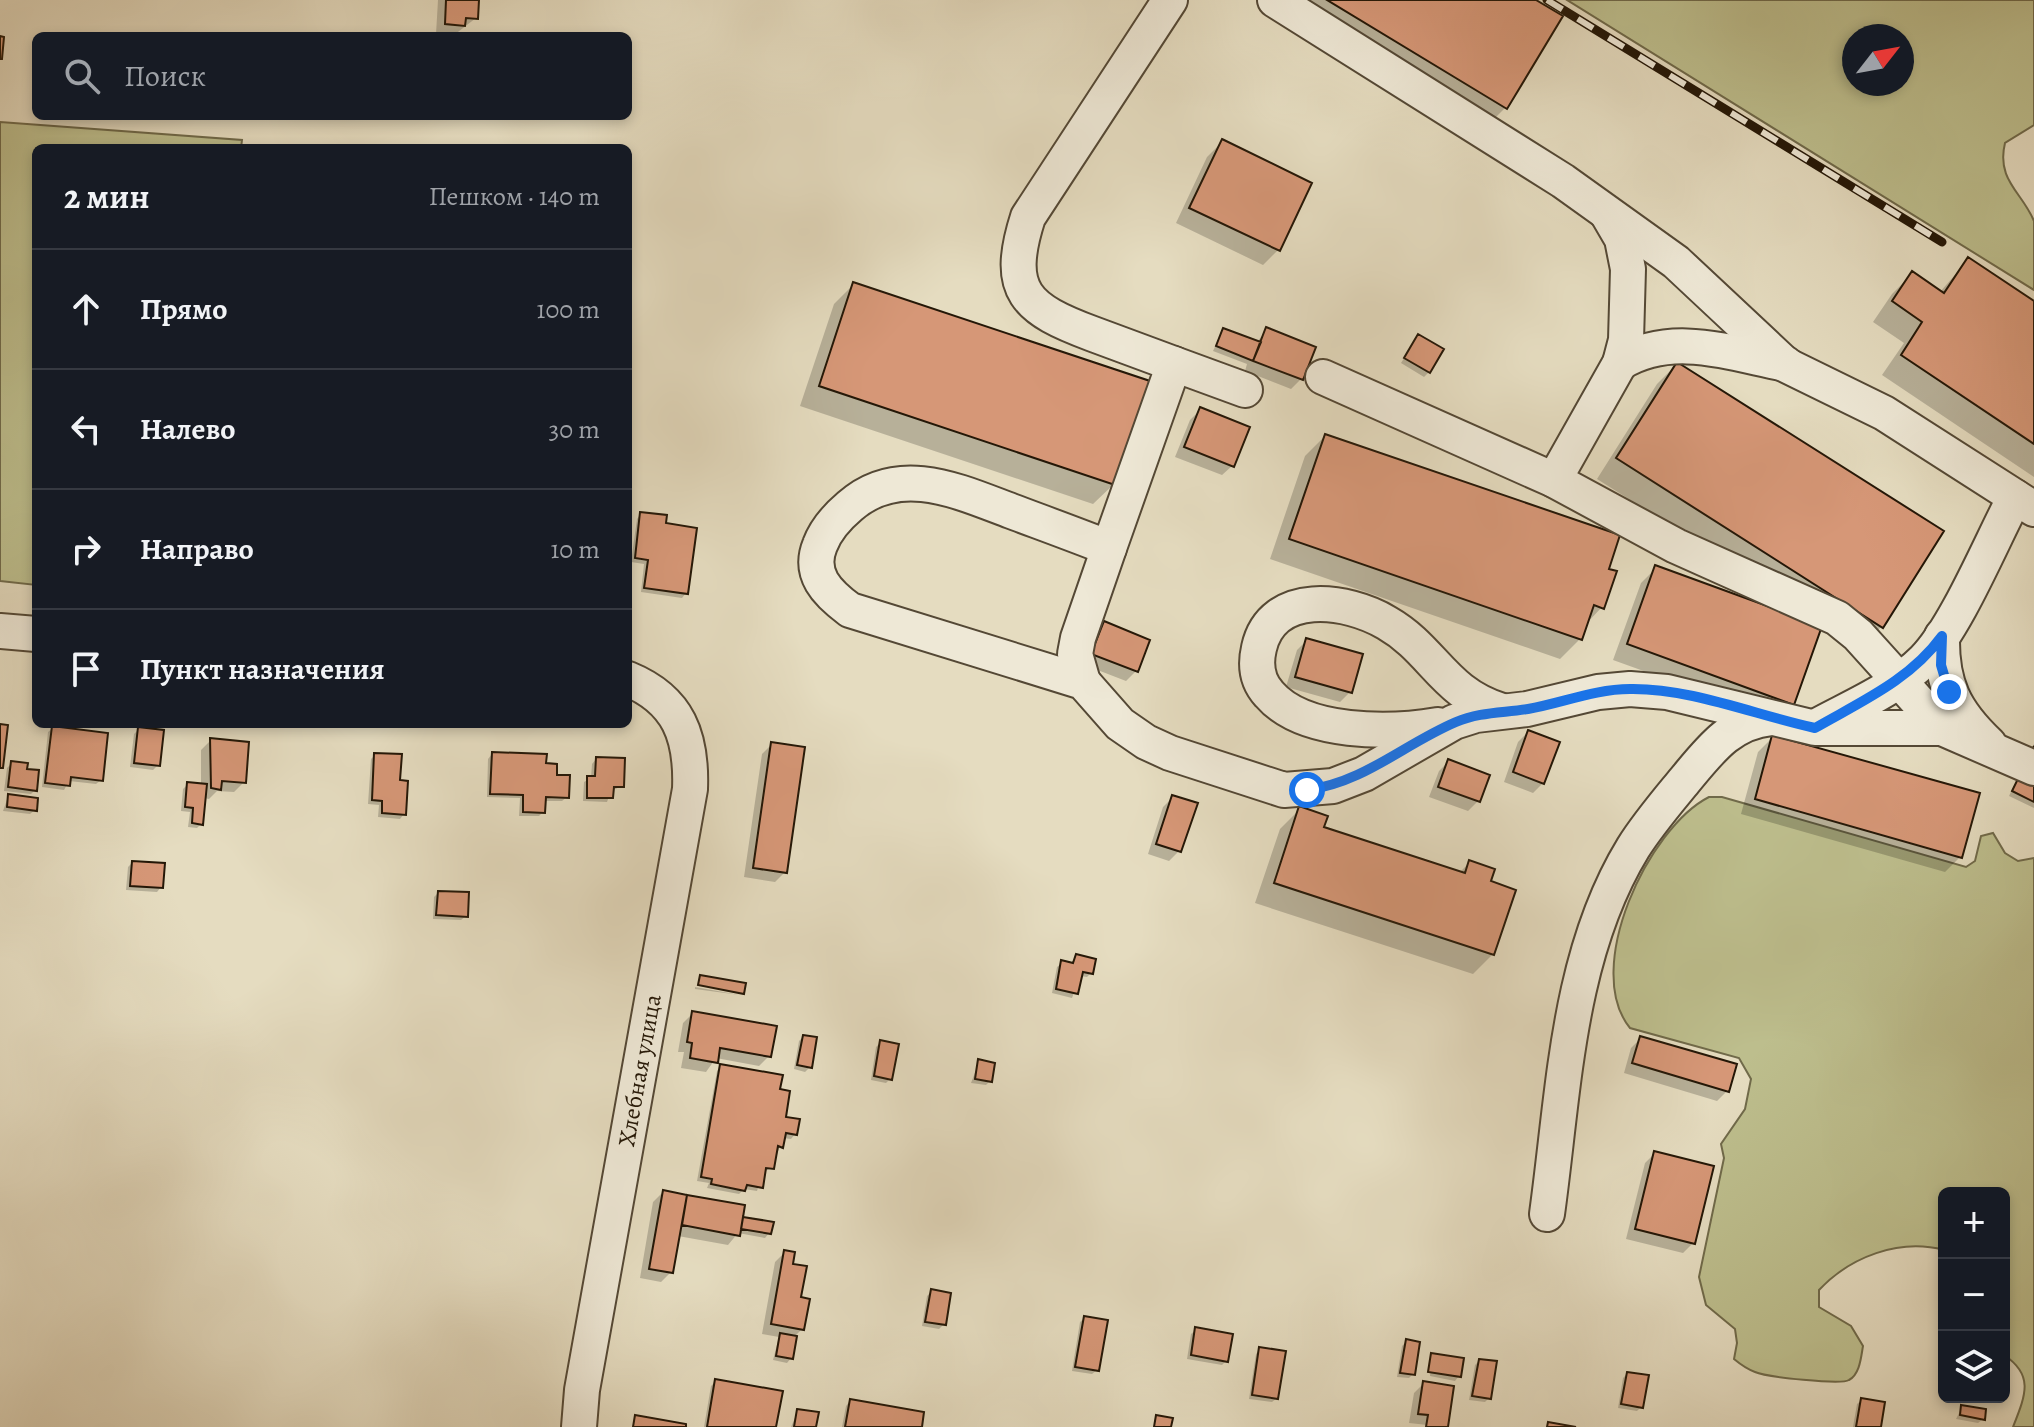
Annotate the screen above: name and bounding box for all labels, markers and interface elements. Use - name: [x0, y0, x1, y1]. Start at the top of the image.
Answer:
- north arrow: [1842, 24, 1914, 96]
- search box: [32, 32, 632, 120]
- icon: search: [60, 54, 104, 98]
- text: Поиск: [124, 56, 206, 96]
- text: 2 мин: [64, 173, 150, 220]
- text: Пешком · 140 m: [429, 179, 600, 214]
- icon: ahead: [64, 287, 108, 331]
- text: Прямо: [140, 289, 227, 329]
- text: 100 m: [537, 292, 600, 327]
- icon: left: [64, 407, 108, 451]
- text: Налево: [140, 409, 235, 449]
- text: 30 m: [549, 412, 600, 447]
- icon: right: [64, 527, 108, 571]
- text: Направо: [140, 529, 254, 569]
- text: 10 m: [550, 532, 600, 567]
- icon: arrive: [64, 647, 108, 691]
- text: Пункт назначения: [140, 649, 385, 689]
- route end: [1931, 674, 1967, 710]
- route start: [1289, 772, 1325, 808]
- street label: Хлебная улица: [610, 992, 669, 1149]
- map controls: [1938, 1187, 2010, 1403]
- button: +: [1938, 1187, 2010, 1259]
- button: −: [1938, 1259, 2010, 1331]
- button: layers: [1938, 1331, 2010, 1403]

